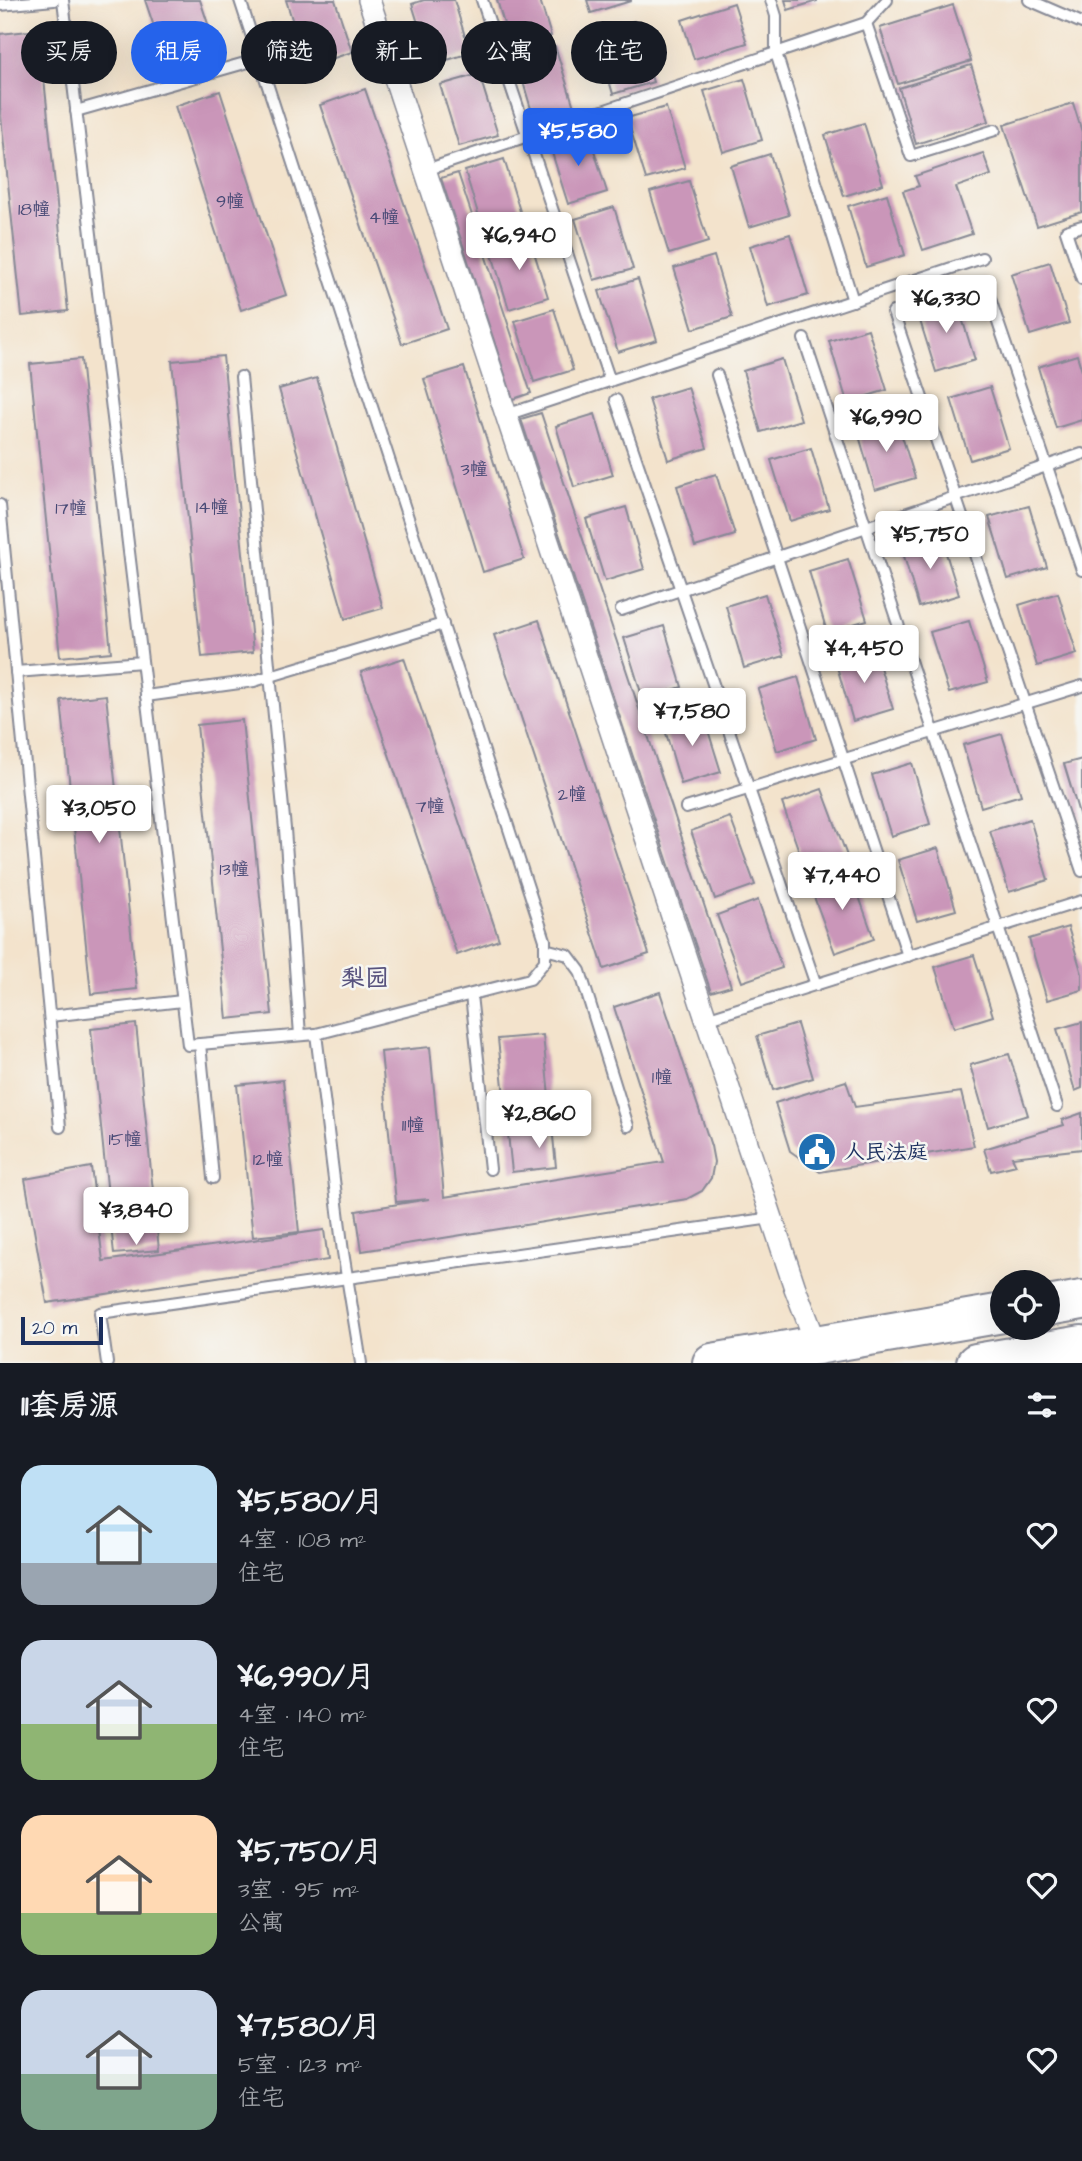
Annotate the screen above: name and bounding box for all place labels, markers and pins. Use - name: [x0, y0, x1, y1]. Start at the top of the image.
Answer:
- pin: ¥5,580: [521, 108, 635, 168]
- pin: ¥6,940: [462, 212, 576, 272]
- pin: ¥6,330: [889, 276, 1003, 335]
- pin: ¥6,990: [829, 394, 943, 454]
- pin: ¥5,750: [873, 512, 987, 571]
- pin: ¥4,450: [807, 626, 921, 685]
- pin: ¥7,580: [635, 688, 749, 748]
- pin: ¥3,050: [42, 786, 156, 845]
- pin: ¥7,440: [785, 852, 899, 912]
- pin: ¥2,860: [482, 1090, 596, 1150]
- public building icon: 人民法庭: [796, 1131, 838, 1173]
- place label: 人民法庭: [844, 1138, 928, 1167]
- pin: ¥3,840: [79, 1188, 193, 1247]

